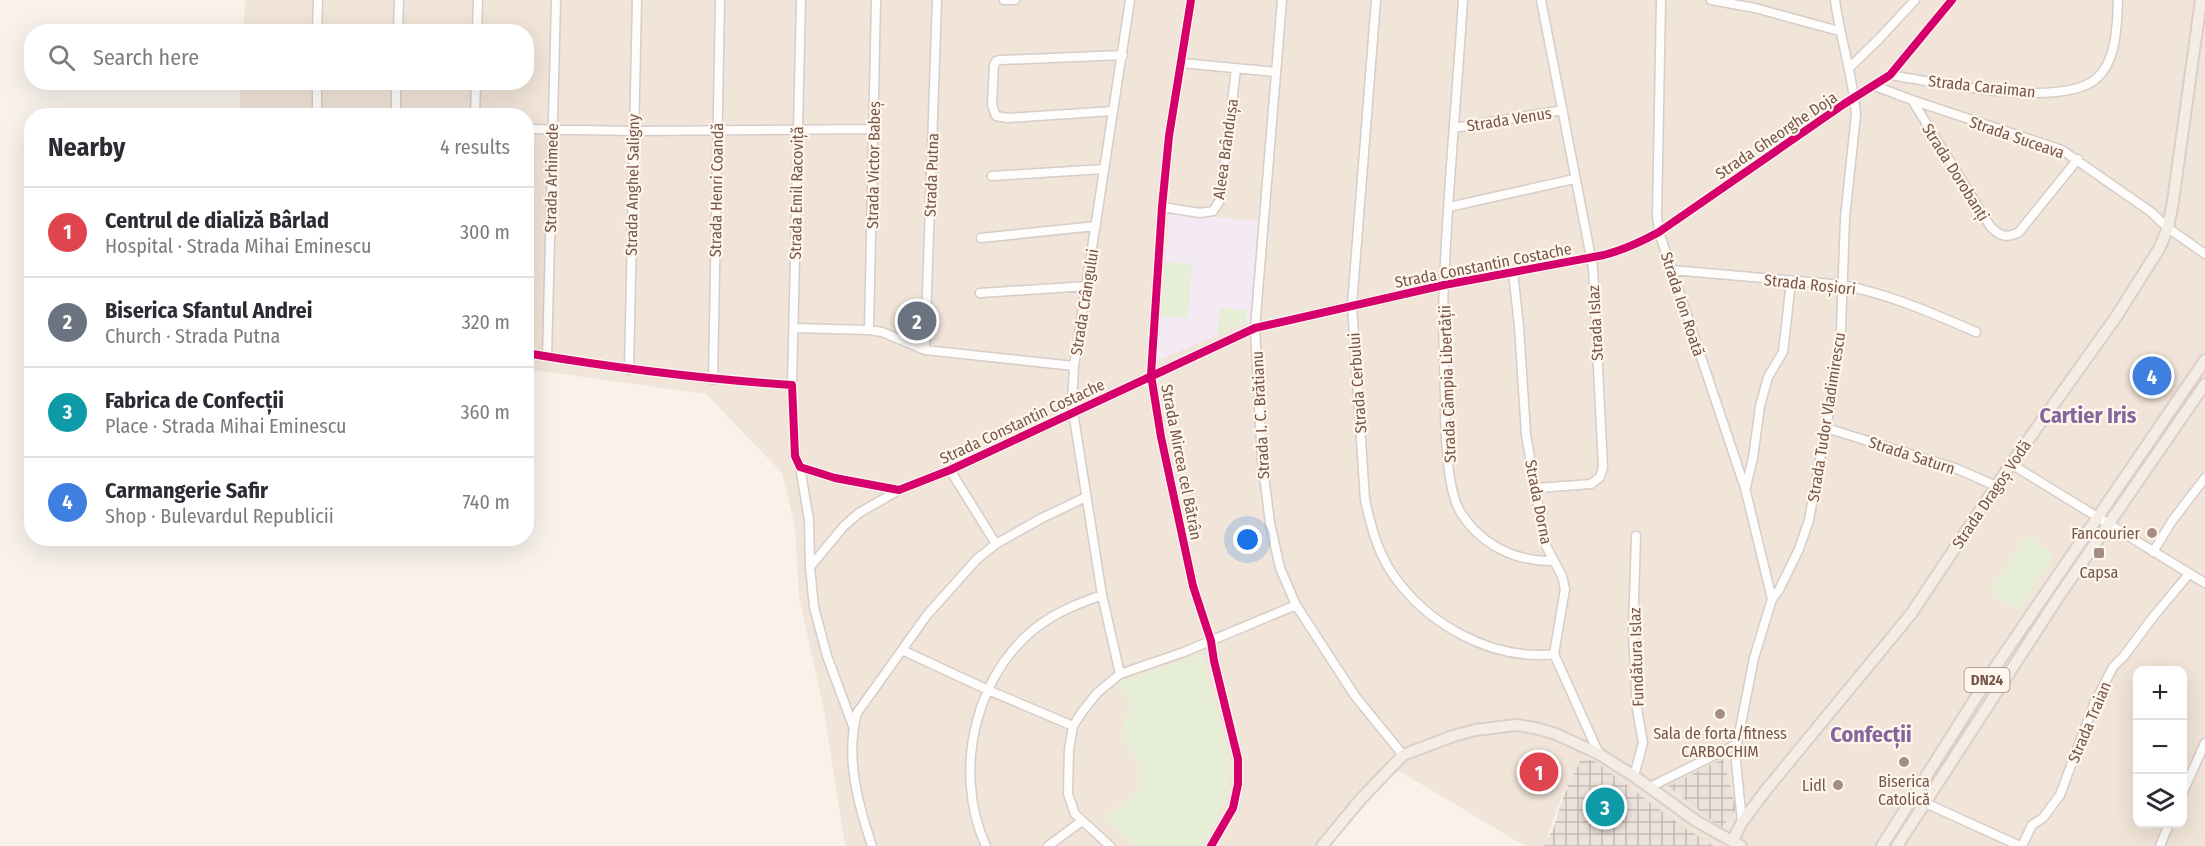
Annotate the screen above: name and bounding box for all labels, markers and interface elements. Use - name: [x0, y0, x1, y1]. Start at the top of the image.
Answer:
- search box: [24, 24, 534, 90]
- icon: search: [45, 41, 78, 74]
- text: Search here: [93, 44, 199, 71]
- street label: Strada Caraiman: [1927, 71, 2036, 102]
- street label: Strada Gheorghe Doja: [1712, 88, 1841, 183]
- street label: Aleea Brândușa: [1209, 97, 1243, 201]
- street label: Strada Victor Babeș: [863, 101, 885, 229]
- street label: Strada Venus: [1465, 103, 1553, 136]
- street label: Strada Suceava: [1967, 112, 2067, 163]
- street label: Strada Anghel Saligny: [622, 113, 643, 256]
- street label: Strada Dorobanți: [1917, 120, 1993, 225]
- street label: Strada Henri Coandă: [706, 122, 727, 257]
- street label: Strada Arhimede: [541, 123, 562, 233]
- street label: Strada Emil Racoviță: [786, 126, 808, 260]
- text: Nearby: [48, 132, 125, 163]
- street label: Strada Putna: [921, 132, 942, 217]
- text: 4 results: [440, 135, 510, 159]
- text: Centrul de dializă Bârlad: [105, 207, 329, 234]
- text: 1: [63, 220, 72, 244]
- text: 300 m: [460, 220, 510, 244]
- text: Hospital · Strada Mihai Eminescu: [105, 234, 371, 258]
- street label: Strada Constantin Costache: [1393, 239, 1573, 292]
- street label: Strada Crângului: [1067, 247, 1102, 357]
- street label: Strada Ion Roată: [1657, 250, 1708, 359]
- street label: Strada Roșiori: [1763, 270, 1857, 300]
- street label: Strada Islaz: [1584, 285, 1607, 361]
- text: Biserica Sfantul Andrei: [105, 297, 312, 324]
- pin: 2: [898, 298, 936, 344]
- street label: Strada Câmpia Libertății: [1435, 305, 1461, 463]
- text: 2: [63, 310, 72, 334]
- text: 320 m: [462, 310, 510, 334]
- text: Church · Strada Putna: [105, 324, 280, 348]
- street label: Strada Tudor Vladimirescu: [1804, 331, 1849, 503]
- street label: Strada Cerbului: [1344, 332, 1371, 434]
- street label: Strada I. C. Brătianu: [1248, 350, 1273, 480]
- pin: 4: [2132, 354, 2172, 398]
- street label: Strada Constantin Costache: [937, 375, 1108, 468]
- street label: Strada Mircea cel Bătrân: [1157, 383, 1206, 542]
- text: Fabrica de Confecții: [105, 387, 284, 414]
- text: 3: [63, 400, 72, 424]
- text: 360 m: [461, 400, 510, 424]
- district label: Cartier Iris: [2040, 402, 2137, 429]
- text: Place · Strada Mihai Eminescu: [105, 414, 347, 438]
- street label: Strada Saturn: [1866, 433, 1957, 478]
- street label: Strada Dragoș Vodă: [1948, 436, 2036, 553]
- street label: Strada Dorna: [1521, 458, 1556, 546]
- text: Carmangerie Safir: [105, 477, 268, 504]
- text: 4: [62, 490, 73, 514]
- text: 740 m: [462, 490, 510, 514]
- text: Shop · Bulevardul Republicii: [105, 504, 334, 528]
- place label: Fancourier: [2071, 524, 2140, 543]
- your location: [1233, 525, 1262, 554]
- marker: Fancourier: [2145, 526, 2159, 540]
- marker: Capsa: [2092, 546, 2106, 560]
- place label: Capsa: [2080, 563, 2119, 582]
- street label: Fundătura Islaz: [1625, 607, 1648, 707]
- map controls: [2133, 666, 2187, 828]
- button: +: [2133, 666, 2187, 720]
- road number: DN24: [1964, 668, 2010, 692]
- street label: Strada Traian: [2064, 679, 2115, 766]
- marker: Sala de forta/fitness CARBOCHIM: [1713, 707, 1727, 721]
- button: −: [2133, 720, 2187, 774]
- district label: Confecții: [1830, 721, 1912, 749]
- place label: Sala de forta/fitness CARBOCHIM: [1653, 724, 1787, 761]
- pin: 1: [1520, 750, 1558, 794]
- marker: Biserica Catolică: [1897, 755, 1911, 769]
- place label: Biserica Catolică: [1878, 772, 1930, 809]
- button: layers: [2133, 774, 2187, 828]
- place label: Lidl: [1802, 776, 1826, 795]
- marker: Lidl: [1831, 778, 1845, 792]
- pin: 3: [1586, 784, 1624, 830]

